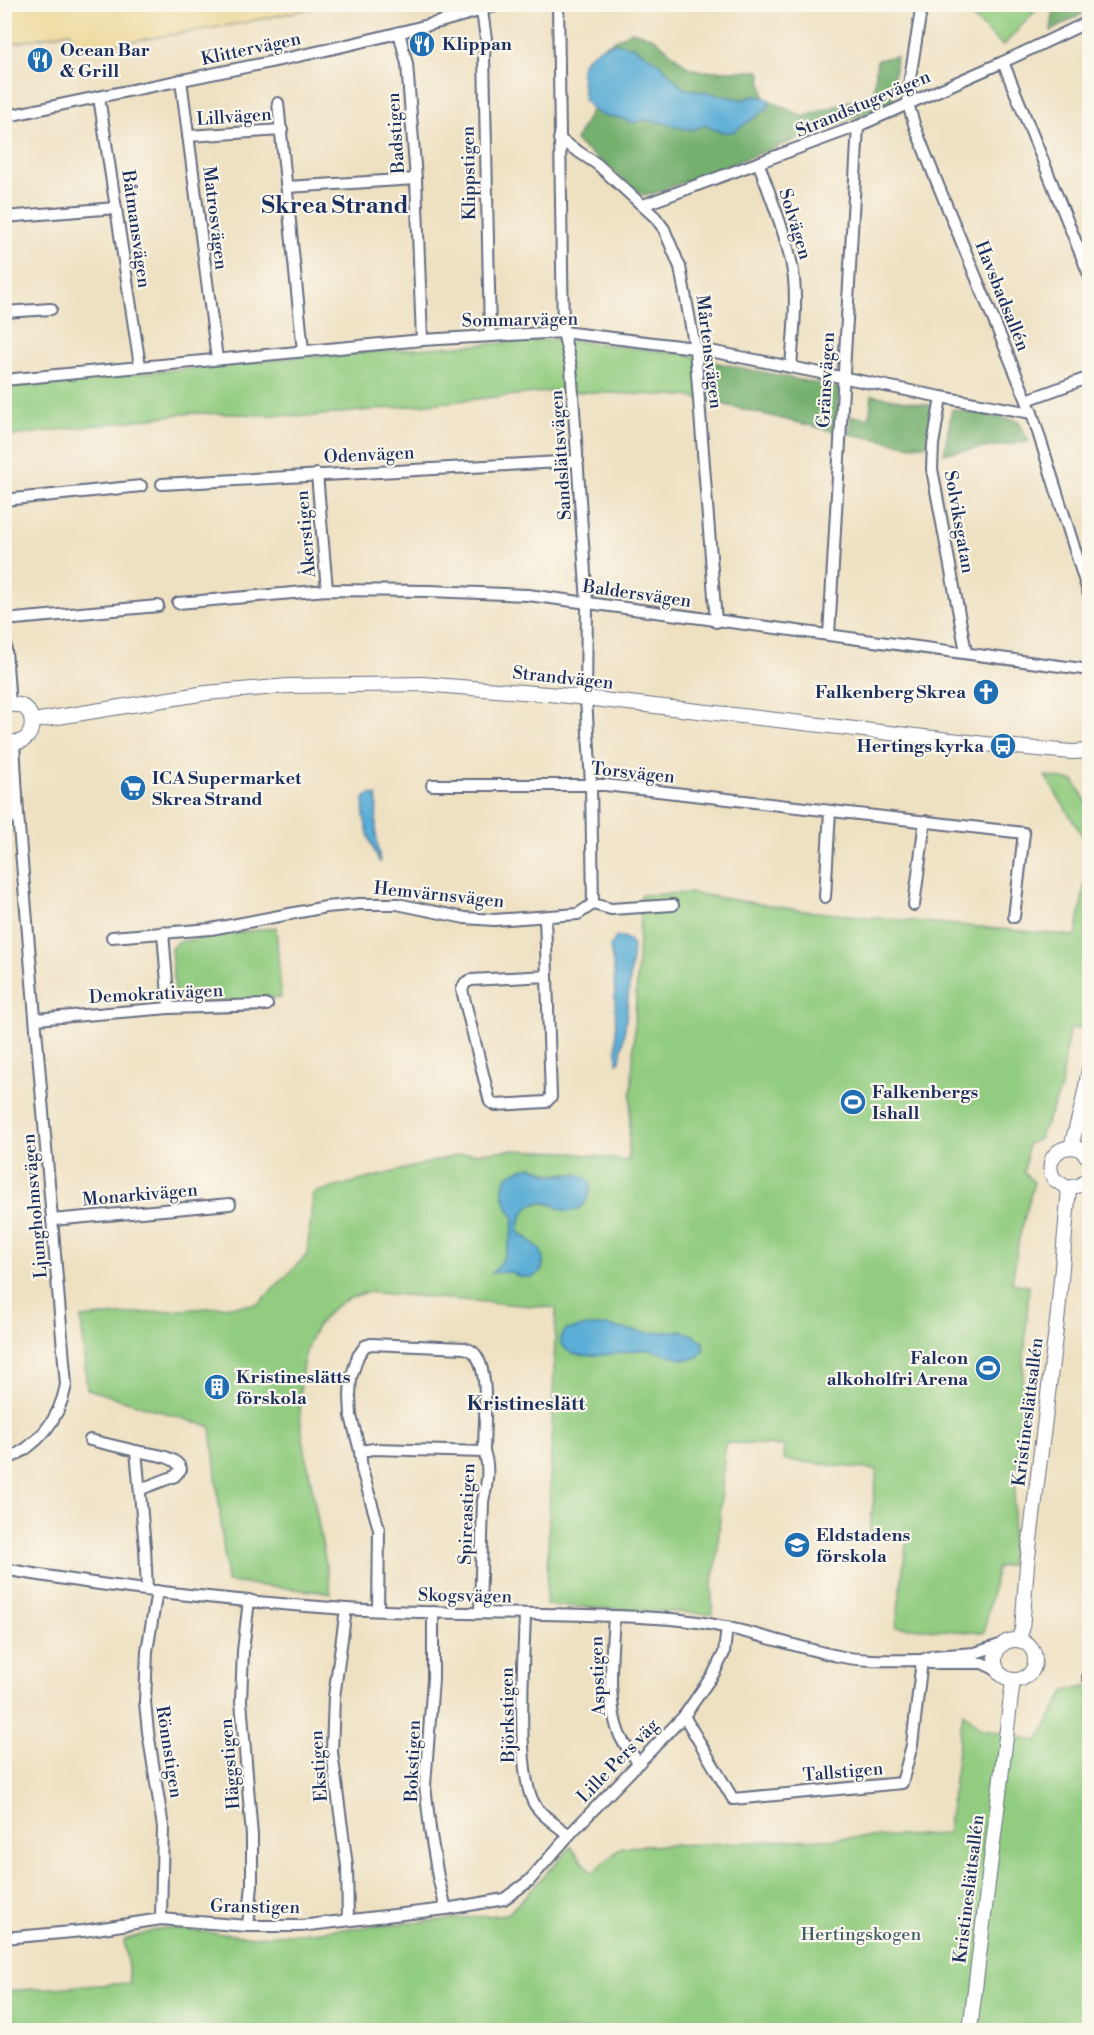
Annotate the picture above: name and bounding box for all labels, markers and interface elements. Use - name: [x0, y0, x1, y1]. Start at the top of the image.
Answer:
- street label: Klittervägen: [199, 27, 303, 71]
- restaurant icon: Klippan: [407, 29, 437, 59]
- place label: Klippan: [442, 33, 512, 56]
- place label: Ocean Bar & Grill: [60, 39, 150, 83]
- restaurant icon: Ocean Bar & Grill: [25, 45, 55, 75]
- street label: Strandstugevägen: [792, 65, 934, 143]
- street label: Badstigen: [382, 91, 410, 175]
- street label: Lillvägen: [195, 103, 273, 131]
- street label: Klippstigen: [457, 125, 481, 220]
- street label: Matrosvägen: [197, 165, 233, 271]
- street label: Båtmansvägen: [116, 168, 156, 290]
- street label: Solvägen: [773, 186, 817, 262]
- district label: Skrea Strand: [261, 191, 409, 221]
- street label: Havsbadsallén: [969, 237, 1035, 355]
- street label: Mårtensvägen: [691, 294, 727, 411]
- street label: Sommarvägen: [462, 307, 579, 333]
- street label: Gränsvägen: [812, 331, 840, 429]
- street label: Sandslättsvägen: [545, 389, 577, 521]
- street label: Odenvägen: [323, 441, 415, 469]
- street label: Solviksgatan: [939, 469, 979, 575]
- street label: Åkerstigen: [291, 489, 321, 580]
- street label: Baldersvägen: [580, 575, 693, 613]
- street label: Strandvägen: [511, 661, 615, 695]
- church icon: Falkenberg Skrea: [971, 677, 1001, 707]
- place label: Falkenberg Skrea: [815, 681, 966, 704]
- bus stop icon: Hertings kyrka: [988, 731, 1018, 761]
- place label: Hertings kyrka: [857, 735, 984, 758]
- street label: Torsvägen: [590, 757, 676, 789]
- place label: ICA Supermarket Skrea Strand: [152, 767, 302, 811]
- supermarket icon: ICA Supermarket Skrea Strand: [118, 773, 148, 803]
- street label: Hemvärnsvägen: [373, 877, 506, 913]
- street label: Demokrativägen: [88, 979, 224, 1009]
- place label: Falkenbergs Ishall: [872, 1081, 978, 1125]
- sports icon: Falkenbergs Ishall: [838, 1087, 868, 1117]
- street label: Ljungholmsvägen: [17, 1132, 53, 1279]
- street label: Monarkivägen: [81, 1178, 199, 1211]
- street label: Kristineslättsallén: [1007, 1336, 1049, 1488]
- place label: Falcon alkoholfri Arena: [827, 1347, 968, 1391]
- sports icon: Falcon alkoholfri Arena: [973, 1353, 1003, 1383]
- place label: Kristineslätts förskola: [236, 1366, 351, 1410]
- building icon: Kristineslätts förskola: [202, 1372, 232, 1402]
- district label: Kristineslätt: [467, 1392, 586, 1417]
- street label: Spireastigen: [454, 1462, 480, 1565]
- place label: Eldstadens förskola: [816, 1524, 910, 1568]
- school or university icon: Eldstadens förskola: [782, 1530, 812, 1560]
- street label: Skogsvägen: [418, 1584, 513, 1608]
- street label: Aspstigen: [585, 1635, 611, 1717]
- street label: Björkstigen: [496, 1667, 520, 1764]
- street label: Rönnstigen: [150, 1704, 188, 1800]
- street label: Lille Pers väg: [572, 1714, 664, 1808]
- street label: Häggstigen: [215, 1717, 245, 1811]
- street label: Bokstigen: [400, 1719, 426, 1803]
- street label: Ekstigen: [305, 1729, 333, 1803]
- street label: Tallstigen: [802, 1757, 884, 1787]
- street label: Kristineslättsallén: [948, 1813, 990, 1965]
- street label: Granstigen: [210, 1895, 300, 1919]
- park label: Hertingskogen: [801, 1923, 921, 1946]

